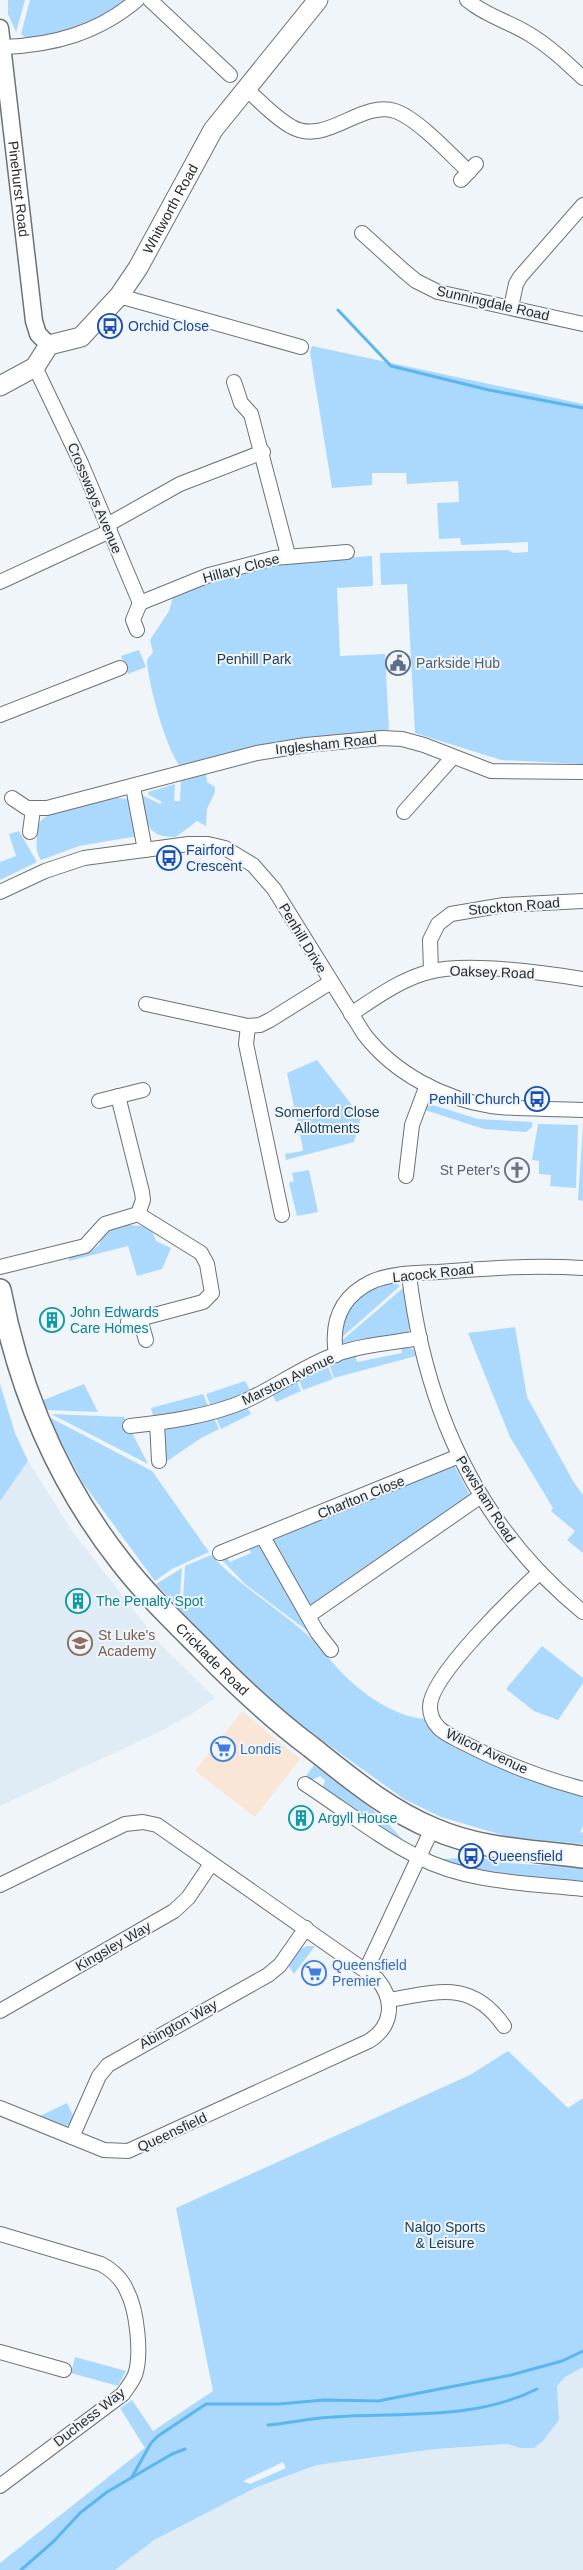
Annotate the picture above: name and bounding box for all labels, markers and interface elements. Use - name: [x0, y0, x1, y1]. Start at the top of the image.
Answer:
- street label: Pinehurst Road: [5, 140, 32, 238]
- street label: Whitworth Road: [139, 161, 201, 256]
- street label: Sunningdale Road: [435, 282, 551, 324]
- bus stop icon: Orchid Close: [97, 313, 123, 339]
- place label: Orchid Close: [128, 318, 209, 334]
- street label: Crossways Avenue: [64, 440, 126, 556]
- street label: Hillary Close: [201, 550, 281, 586]
- public building icon: Parkside Hub: [385, 650, 411, 676]
- park label: Penhill Park: [217, 651, 292, 667]
- place label: Parkside Hub: [416, 655, 500, 671]
- street label: Inglesham Road: [274, 731, 378, 757]
- place label: Fairford Crescent: [186, 842, 242, 874]
- bus stop icon: Fairford Crescent: [156, 845, 182, 871]
- street label: Stockton Road: [468, 894, 560, 918]
- street label: Penhill Drive: [276, 900, 330, 976]
- street label: Oaksey Road: [449, 963, 535, 981]
- bus stop icon: Penhill Church: [524, 1086, 550, 1112]
- place label: Penhill Church: [429, 1091, 520, 1107]
- park label: Somerford Close Allotments: [274, 1104, 380, 1136]
- church icon: St Peter's: [504, 1157, 530, 1183]
- place label: St Peter's: [440, 1162, 500, 1178]
- street label: Lacock Road: [392, 1261, 474, 1285]
- place label: John Edwards Care Homes: [70, 1304, 159, 1336]
- building icon: John Edwards Care Homes: [39, 1307, 65, 1333]
- street label: Marston Avenue: [239, 1350, 337, 1408]
- street label: Pewsham Road: [453, 1453, 519, 1545]
- street label: Charlton Close: [315, 1472, 407, 1522]
- building icon: The Penalty Spot: [65, 1588, 91, 1614]
- place label: The Penalty Spot: [96, 1593, 204, 1609]
- street label: Cricklade Road: [173, 1620, 252, 1699]
- place label: St Luke's Academy: [98, 1627, 156, 1659]
- school or university icon: St Luke's Academy: [67, 1630, 93, 1656]
- street label: Wilcot Avenue: [444, 1725, 531, 1777]
- supermarket icon: Londis: [210, 1736, 236, 1762]
- place label: Londis: [240, 1741, 281, 1757]
- building icon: Argyll House: [288, 1805, 314, 1831]
- place label: Argyll House: [318, 1810, 398, 1826]
- bus stop icon: Queensfield: [458, 1843, 484, 1869]
- place label: Queensfield: [488, 1848, 563, 1864]
- street label: Kingsley Way: [72, 1918, 154, 1974]
- place label: Queensfield Premier: [332, 1957, 407, 1989]
- supermarket icon: Queensfield Premier: [301, 1960, 327, 1986]
- street label: Abington Way: [136, 1996, 220, 2052]
- street label: Queensfield: [135, 2109, 209, 2155]
- park label: Nalgo Sports & Leisure: [405, 2219, 485, 2251]
- street label: Duchess Way: [50, 2384, 128, 2450]

